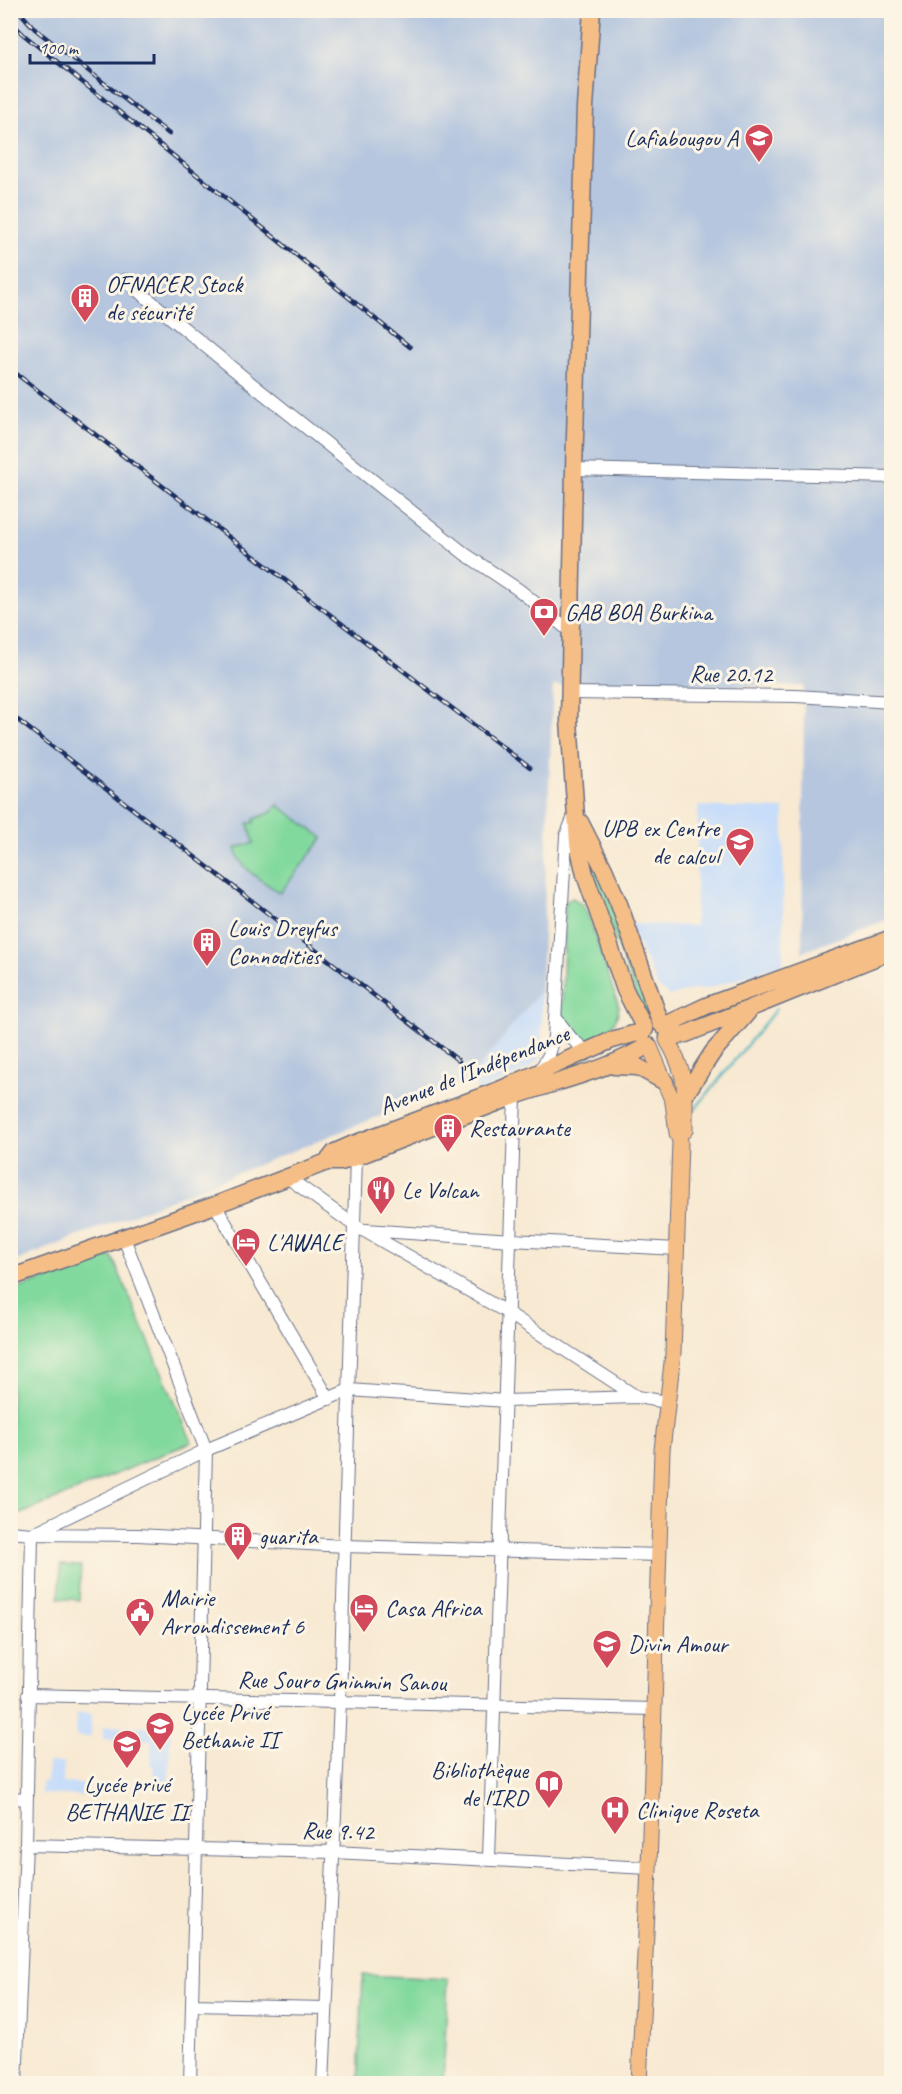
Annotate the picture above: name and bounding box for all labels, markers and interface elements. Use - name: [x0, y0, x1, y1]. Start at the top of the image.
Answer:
- scale bar: [30, 27, 154, 65]
- text: 100 m: [39, 37, 80, 59]
- school or university icon: Lafiabougou A: [743, 122, 775, 164]
- place label: Lafiabougou A: [625, 123, 739, 153]
- place label: OFNACER Stock de sécurité: [106, 269, 244, 327]
- building icon: OFNACER Stock de sécurité: [69, 282, 101, 324]
- bank icon: GAB BOA Burkina: [528, 596, 560, 638]
- place label: GAB BOA Burkina: [565, 597, 714, 627]
- street label: Rue 20.12: [689, 658, 775, 690]
- place label: UPB ex Centre de calcul: [602, 813, 723, 871]
- school or university icon: UPB ex Centre de calcul: [724, 826, 756, 868]
- place label: Louis Dreyfus Connodities: [228, 913, 338, 971]
- building icon: Louis Dreyfus Connodities: [191, 926, 223, 968]
- street label: Avenue de l'Indépendance: [375, 1017, 575, 1122]
- building icon: Restaurante: [432, 1112, 464, 1154]
- place label: Restaurante: [469, 1113, 572, 1143]
- restaurant icon: Le Volcan: [365, 1174, 397, 1216]
- place label: Le Volcan: [402, 1175, 480, 1205]
- hotel icon: L'AWALE: [230, 1226, 262, 1268]
- place label: L'AWALE: [267, 1227, 345, 1257]
- building icon: guarita: [222, 1520, 254, 1562]
- place label: guarita: [259, 1521, 319, 1551]
- place label: Mairie Arrondissement 6: [161, 1583, 305, 1641]
- hotel icon: Casa Africa: [348, 1592, 380, 1634]
- place label: Casa Africa: [385, 1593, 483, 1623]
- public building icon: Mairie Arrondissement 6: [124, 1596, 156, 1638]
- school or university icon: Divin Amour: [591, 1628, 623, 1670]
- place label: Divin Amour: [628, 1629, 730, 1659]
- street label: Rue Souro Gninmin Sanou: [237, 1664, 449, 1698]
- place label: Lycée Privé Bethanie II: [181, 1697, 284, 1755]
- school or university icon: Lycée Privé Bethanie II: [144, 1710, 176, 1752]
- school or university icon: Lycée privé BETHANIE II: [111, 1728, 143, 1770]
- place label: Bibliothèque de l'IRD: [431, 1755, 530, 1813]
- library icon: Bibliothèque de l'IRD: [533, 1768, 565, 1810]
- place label: Lycée privé BETHANIE II: [65, 1769, 193, 1827]
- hospital icon: Clinique Roseta: [599, 1794, 631, 1836]
- place label: Clinique Roseta: [636, 1795, 760, 1825]
- street label: Rue 9.42: [302, 1815, 377, 1847]

